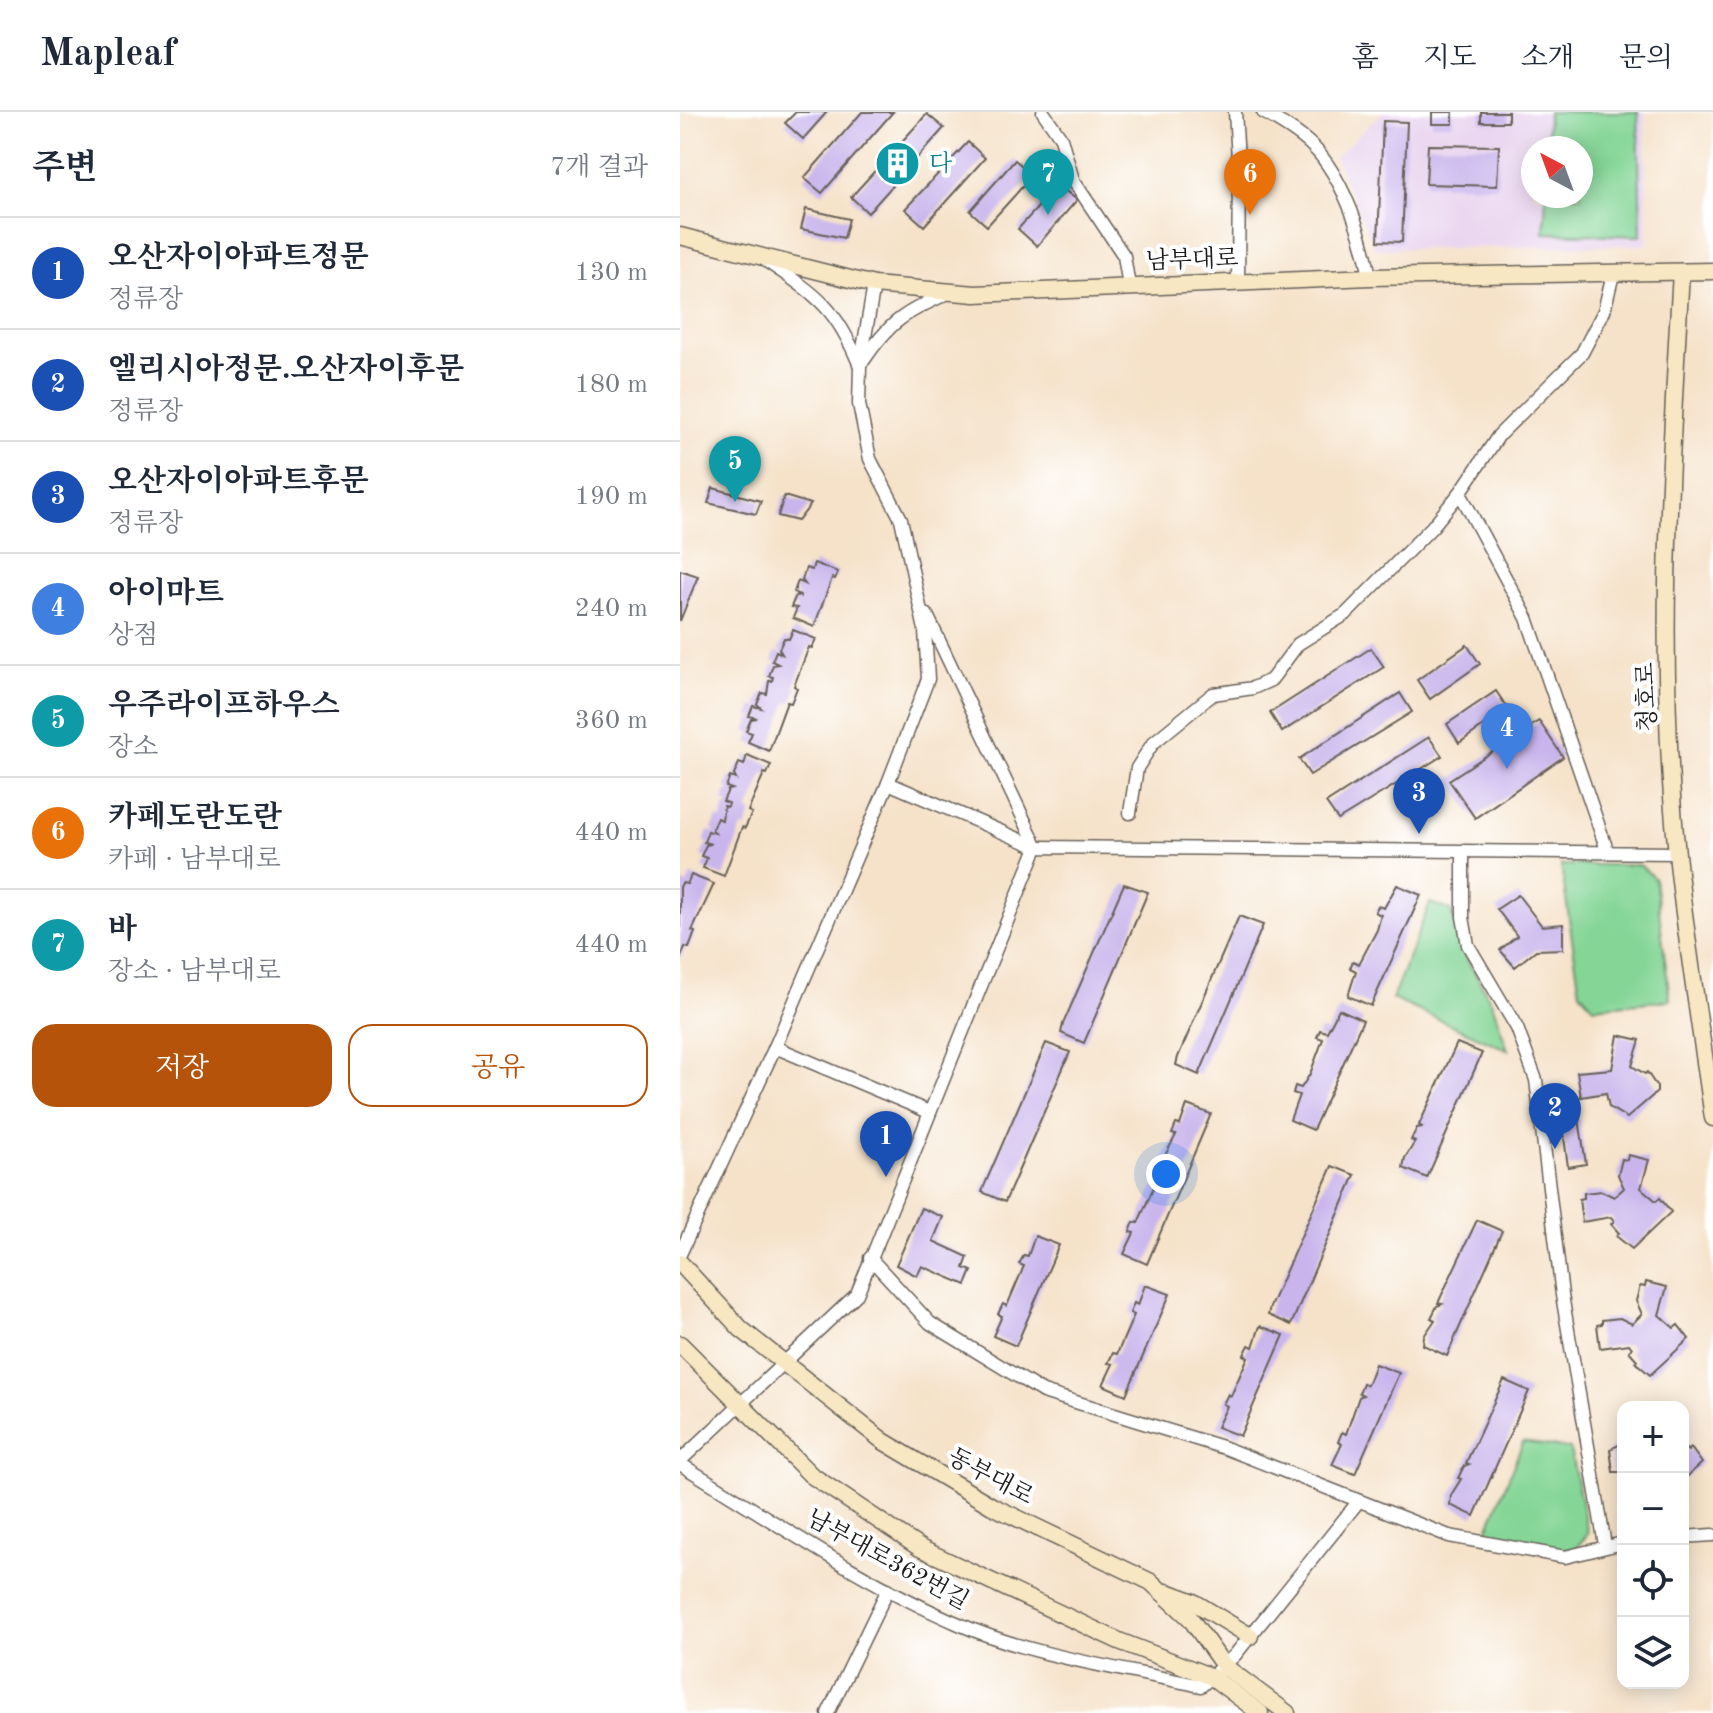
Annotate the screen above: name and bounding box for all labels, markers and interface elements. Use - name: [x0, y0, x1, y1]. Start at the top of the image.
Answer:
- text: Mapleaf: [40, 36, 176, 74]
- text: 홈: [1352, 45, 1379, 73]
- text: 지도: [1423, 45, 1477, 73]
- text: 소개: [1521, 45, 1575, 73]
- text: 문의: [1619, 45, 1673, 73]
- north arrow: [1521, 136, 1593, 208]
- building icon: 다: [874, 139, 922, 187]
- pin: 7: [1022, 149, 1074, 215]
- pin: 6: [1224, 149, 1276, 215]
- place label: 다: [929, 151, 953, 177]
- text: 주변: [32, 152, 98, 186]
- text: 7개 결과: [550, 155, 648, 181]
- text: 오산자이아파트정문: [108, 243, 369, 273]
- street label: 남부대로: [1145, 245, 1239, 275]
- text: 1: [50, 260, 66, 286]
- text: 130 m: [575, 260, 648, 286]
- text: 정류장: [108, 287, 183, 313]
- text: 엘리시아정문.오산자이후문: [108, 355, 464, 385]
- text: 2: [50, 372, 66, 398]
- text: 180 m: [575, 372, 648, 398]
- text: 정류장: [108, 399, 183, 425]
- pin: 5: [709, 436, 761, 502]
- text: 오산자이아파트후문: [108, 467, 369, 497]
- text: 3: [50, 484, 66, 510]
- text: 190 m: [575, 484, 648, 510]
- text: 정류장: [108, 511, 183, 537]
- text: 아이마트: [108, 579, 224, 609]
- text: 4: [50, 596, 66, 622]
- text: 240 m: [575, 596, 648, 622]
- text: 상점: [108, 623, 158, 649]
- street label: 청호로: [1633, 662, 1661, 732]
- text: 우주라이프하우스: [108, 691, 340, 721]
- pin: 4: [1481, 703, 1533, 769]
- text: 5: [50, 708, 66, 734]
- text: 360 m: [575, 708, 648, 734]
- text: 장소: [108, 735, 158, 761]
- pin: 3: [1393, 768, 1445, 834]
- text: 카페도란도란: [108, 803, 282, 833]
- text: 6: [50, 820, 66, 846]
- text: 440 m: [575, 820, 648, 846]
- text: 카페 · 남부대로: [108, 847, 281, 873]
- text: 바: [108, 915, 137, 945]
- text: 7: [50, 932, 66, 958]
- text: 440 m: [575, 932, 648, 958]
- text: 장소 · 남부대로: [108, 959, 281, 985]
- button: 저장: [32, 1024, 332, 1107]
- button: 공유: [348, 1024, 648, 1107]
- pin: 2: [1529, 1083, 1581, 1149]
- pin: 1: [860, 1111, 912, 1177]
- your location: [1146, 1154, 1186, 1194]
- map controls: [1617, 1401, 1689, 1689]
- button: +: [1617, 1401, 1689, 1473]
- street label: 동부대로: [943, 1444, 1038, 1510]
- button: −: [1617, 1473, 1689, 1545]
- street label: 남부대로362번길: [802, 1505, 973, 1615]
- button: locate: [1617, 1545, 1689, 1617]
- button: layers: [1617, 1617, 1689, 1689]

